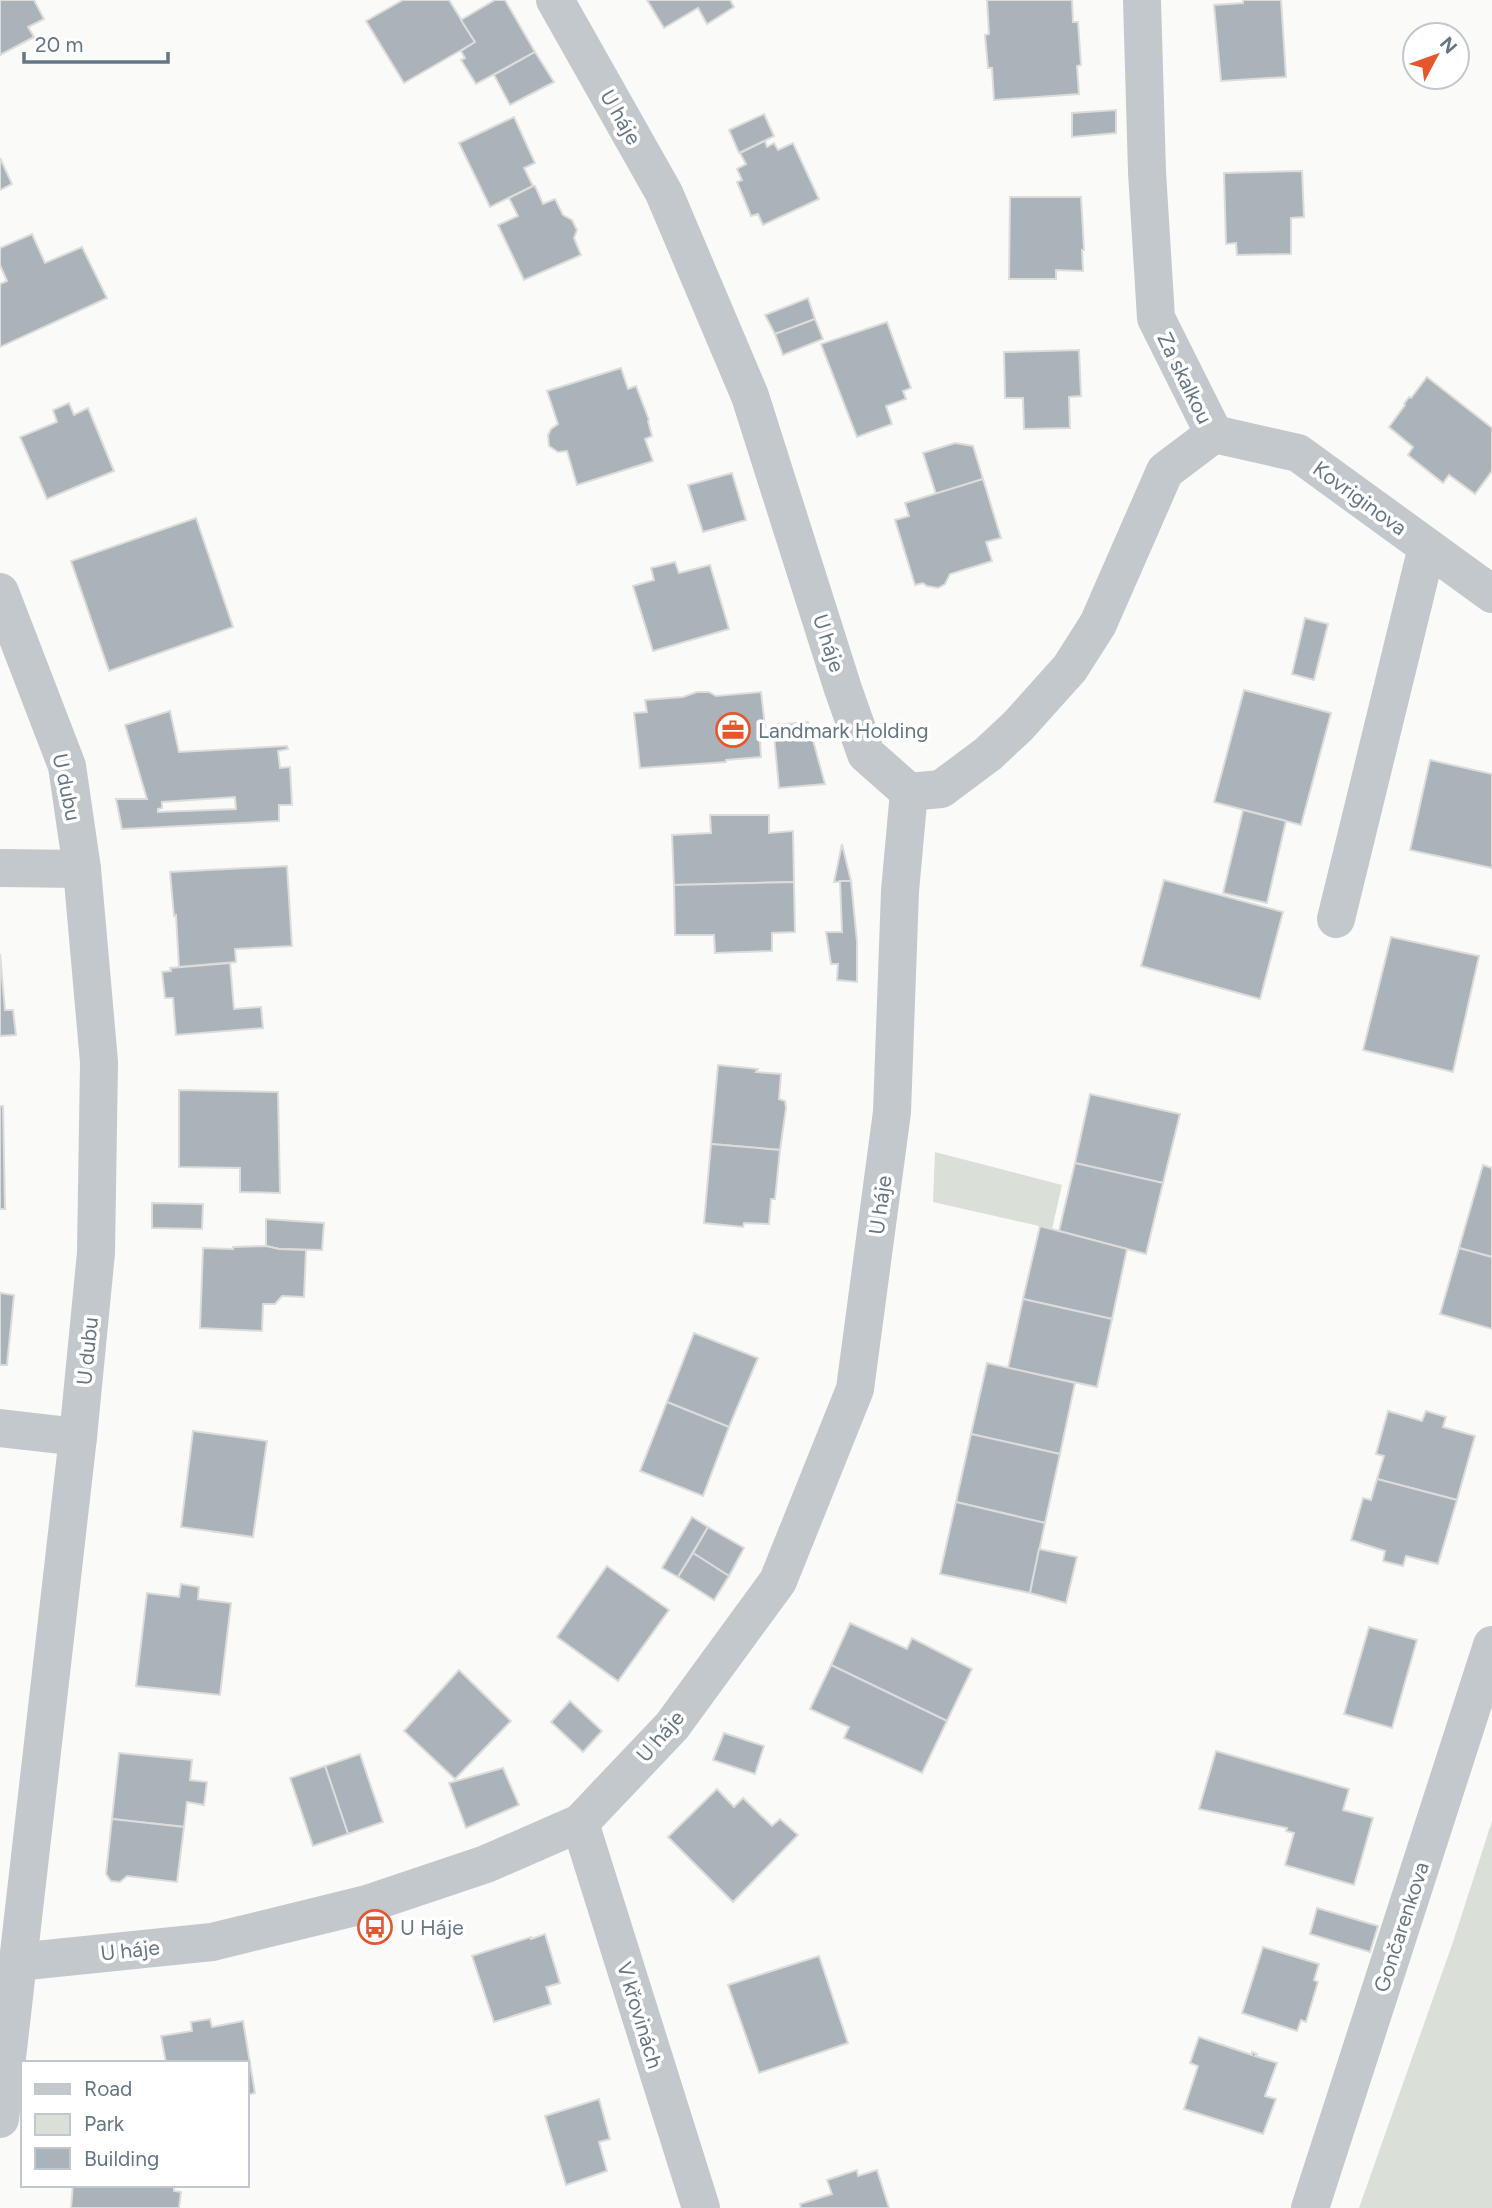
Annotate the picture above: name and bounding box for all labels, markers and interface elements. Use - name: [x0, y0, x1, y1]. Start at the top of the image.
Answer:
- scale bar: [24, 21, 168, 65]
- north arrow: [1401, 21, 1471, 91]
- text: 20 m: [35, 32, 83, 57]
- text: N: [1435, 32, 1462, 58]
- street label: U háje: [595, 85, 647, 149]
- street label: Za skalkou: [1152, 328, 1218, 428]
- street label: Kovriginova: [1308, 456, 1412, 540]
- street label: U háje: [808, 611, 850, 675]
- office icon: Landmark Holding: [714, 711, 752, 749]
- place label: Landmark Holding: [758, 718, 929, 743]
- street label: U dubu: [48, 751, 86, 823]
- street label: U háje: [863, 1174, 897, 1236]
- street label: U dubu: [71, 1316, 103, 1386]
- street label: U háje: [631, 1705, 689, 1767]
- street label: Gončarenkova: [1368, 1859, 1434, 1995]
- bus stop icon: U Háje: [356, 1908, 394, 1946]
- place label: U Háje: [400, 1915, 464, 1940]
- street label: U háje: [99, 1934, 161, 1966]
- street label: V křovinách: [612, 1959, 668, 2071]
- legend: [21, 2061, 248, 2187]
- text: Road: [84, 2076, 132, 2101]
- text: Park: [84, 2111, 125, 2136]
- text: Building: [84, 2146, 159, 2171]

